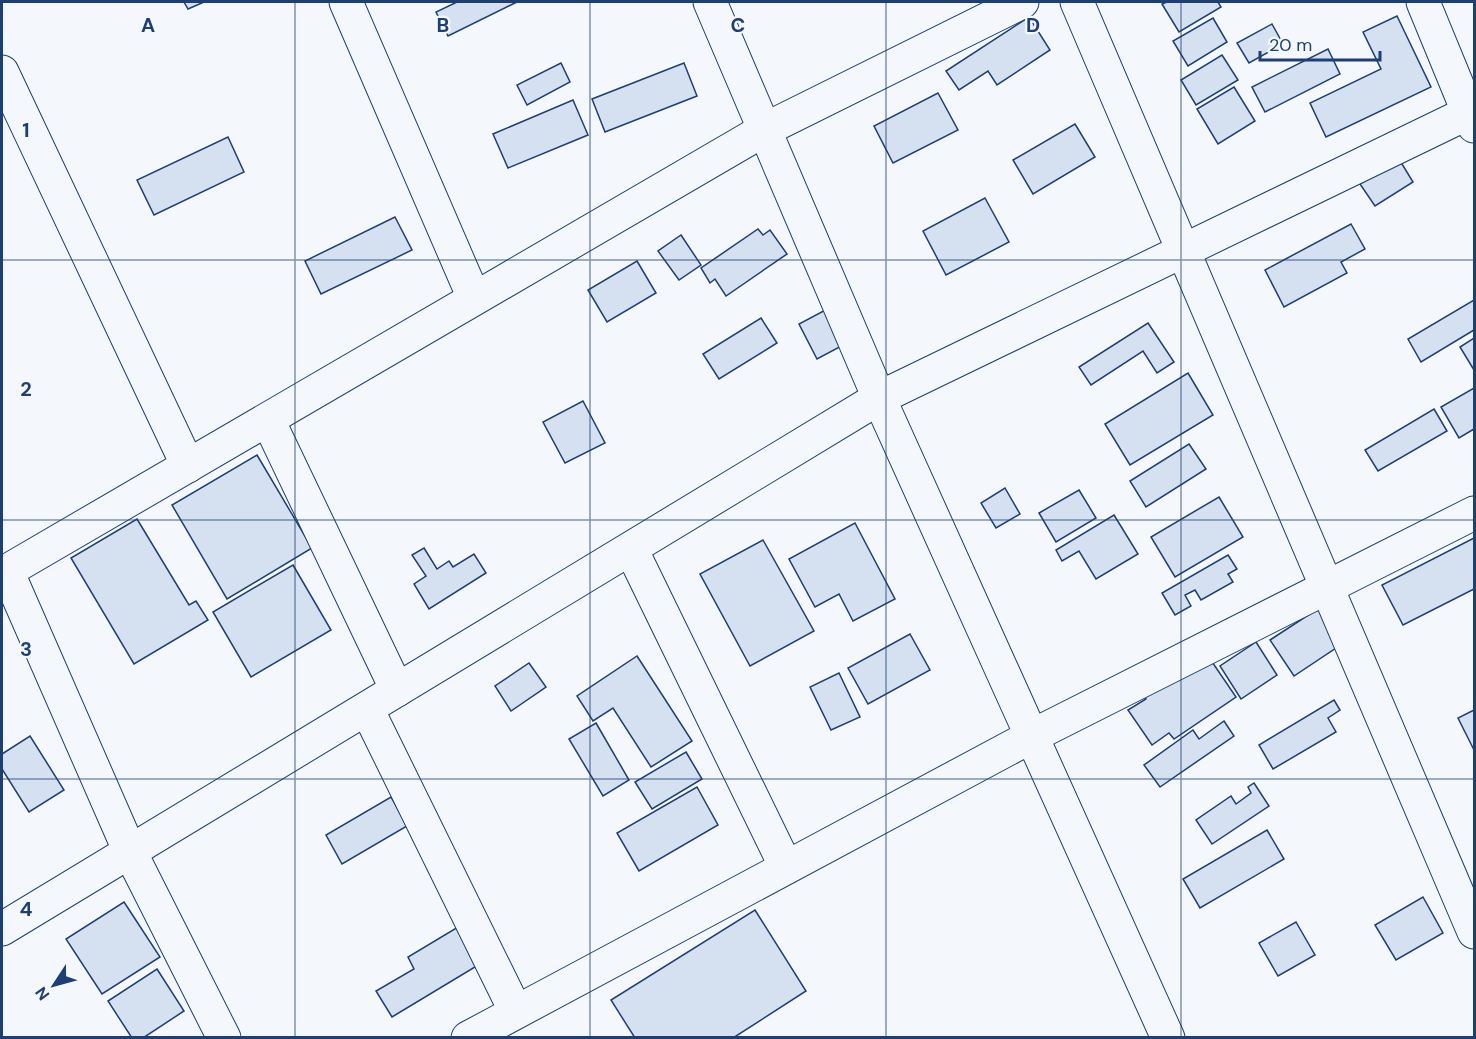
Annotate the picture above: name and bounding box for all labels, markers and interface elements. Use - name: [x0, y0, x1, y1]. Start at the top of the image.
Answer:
- text: A: [141, 12, 155, 38]
- text: B: [437, 12, 449, 38]
- text: C: [731, 12, 745, 38]
- text: D: [1026, 12, 1040, 38]
- scale bar: [1260, 24, 1380, 62]
- text: 20 m: [1269, 33, 1312, 57]
- text: 1: [22, 117, 30, 143]
- text: 2: [20, 376, 32, 402]
- text: 3: [20, 636, 32, 662]
- text: 4: [20, 896, 33, 922]
- north arrow: [24, 955, 84, 1015]
- text: N: [30, 983, 54, 1004]

